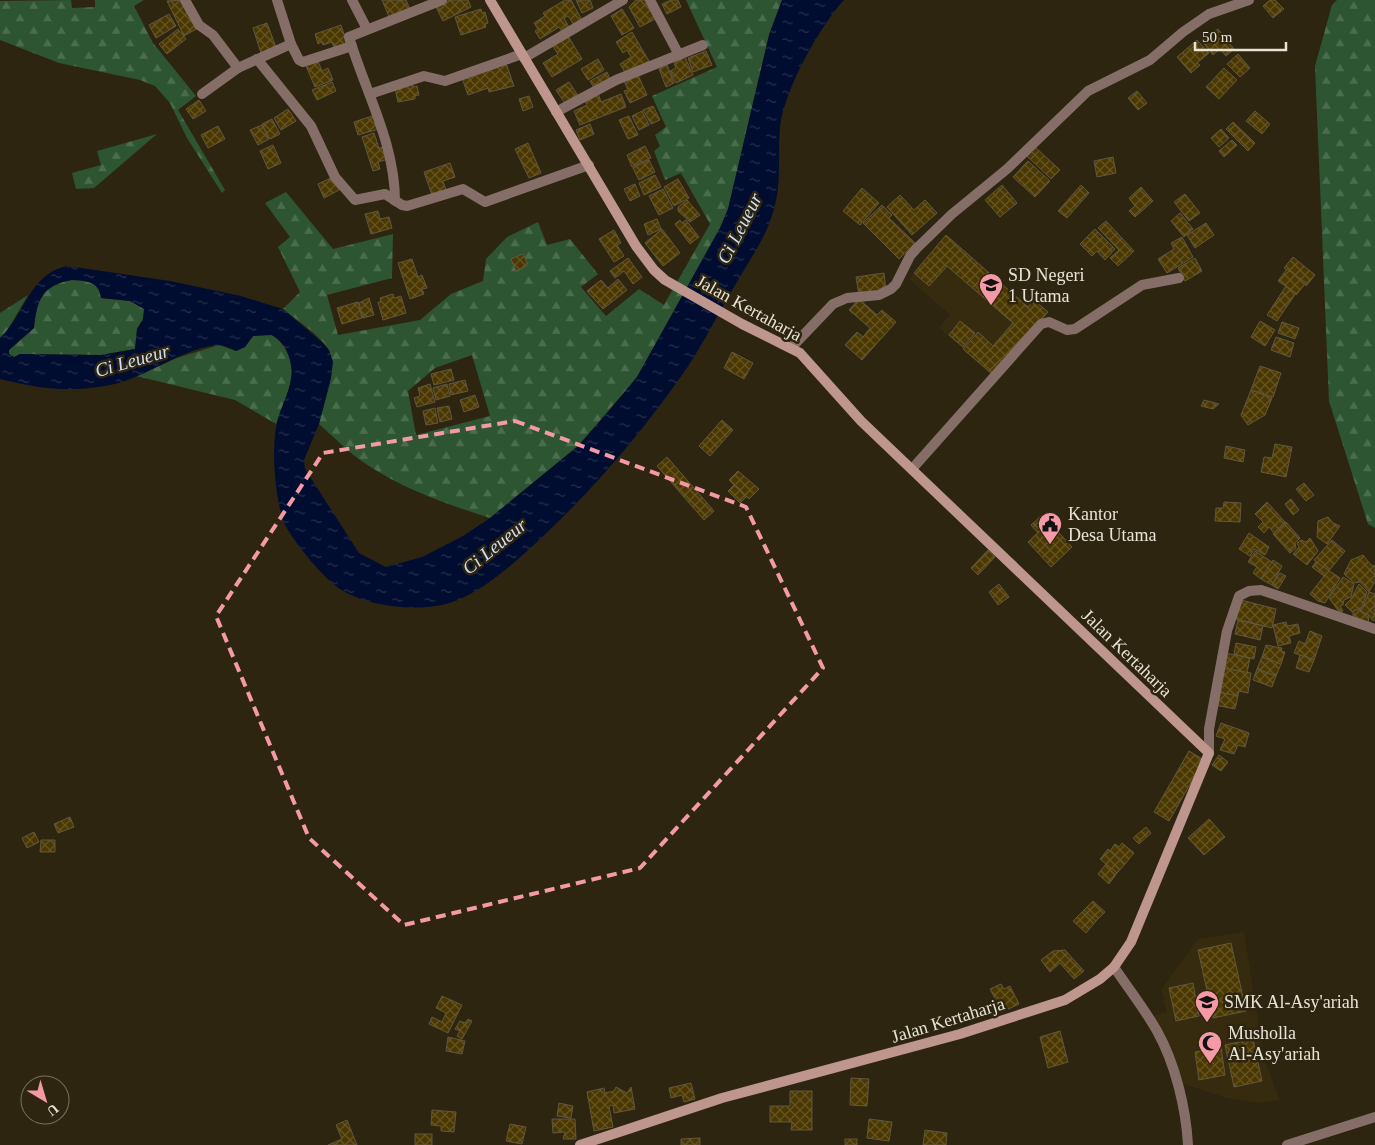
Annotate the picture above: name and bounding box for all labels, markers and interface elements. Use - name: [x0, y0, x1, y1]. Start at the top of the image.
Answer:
- scale bar: [1195, 20, 1286, 52]
- text: 50 m: [1202, 29, 1233, 45]
- water label: Ci Leueur: [713, 189, 766, 267]
- place label: SD Negeri 1 Utama: [1008, 265, 1084, 306]
- street label: Jalan Kertaharja: [693, 271, 805, 345]
- school or university icon: SD Negeri 1 Utama: [978, 272, 1004, 306]
- water label: Ci Leueur: [92, 340, 172, 381]
- place label: Kantor Desa Utama: [1068, 504, 1156, 545]
- public building icon: Kantor Desa Utama: [1037, 511, 1063, 545]
- water label: Ci Leueur: [458, 514, 531, 579]
- street label: Jalan Kertaharja: [1078, 605, 1176, 701]
- school or university icon: SMK Al-Asy'ariah: [1194, 989, 1220, 1023]
- place label: SMK Al-Asy'ariah: [1224, 992, 1359, 1012]
- street label: Jalan Kertaharja: [889, 993, 1007, 1047]
- place label: Musholla Al-Asy'ariah: [1228, 1023, 1320, 1064]
- mosque icon: Musholla Al-Asy'ariah: [1197, 1030, 1223, 1064]
- north arrow: [20, 1075, 70, 1125]
- text: U: [44, 1101, 61, 1119]

